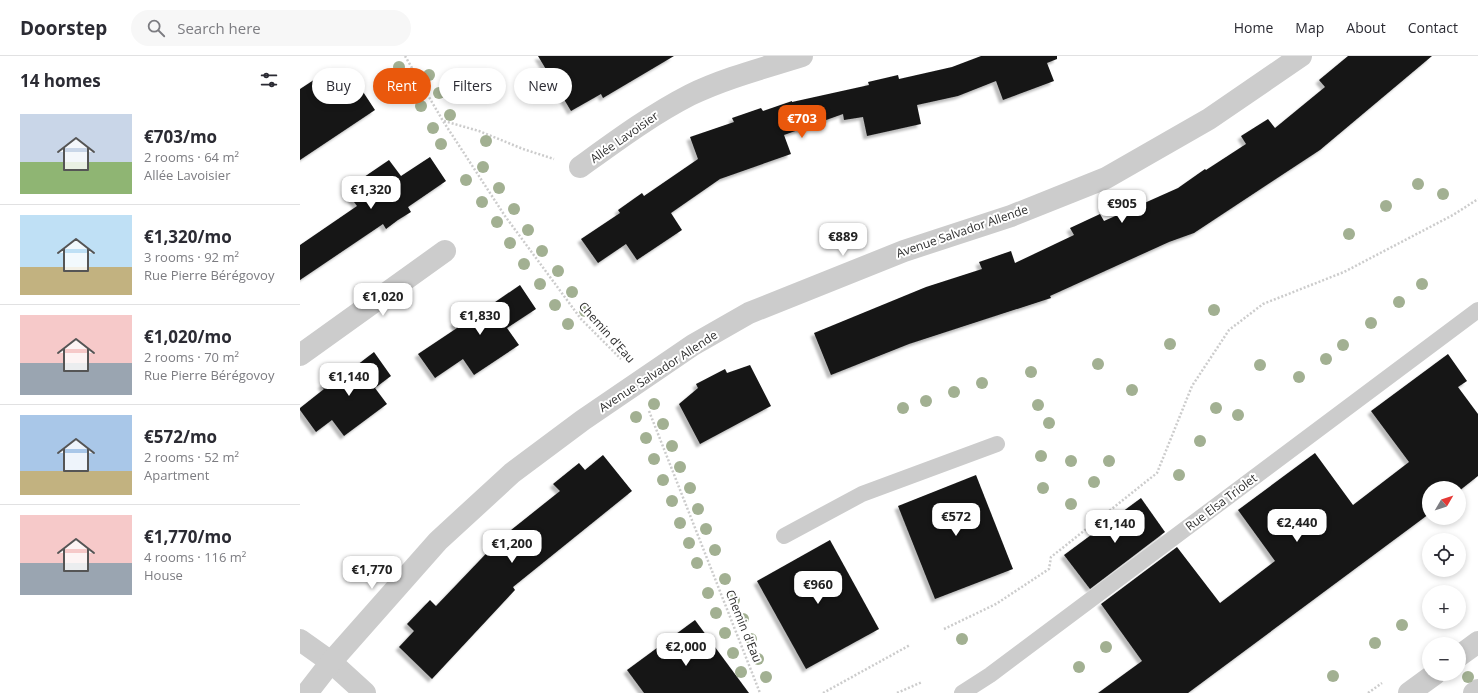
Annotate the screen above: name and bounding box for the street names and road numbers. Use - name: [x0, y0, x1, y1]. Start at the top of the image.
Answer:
- street label: Allée Lavoisier: [586, 107, 662, 167]
- street label: Avenue Salvador Allende: [894, 200, 1030, 262]
- street label: Chemin d'Eau: [575, 298, 639, 366]
- street label: Avenue Salvador Allende: [595, 326, 721, 416]
- street label: Rue Elsa Triolet: [1182, 469, 1260, 535]
- street label: Chemin d'Eau: [722, 587, 766, 665]

